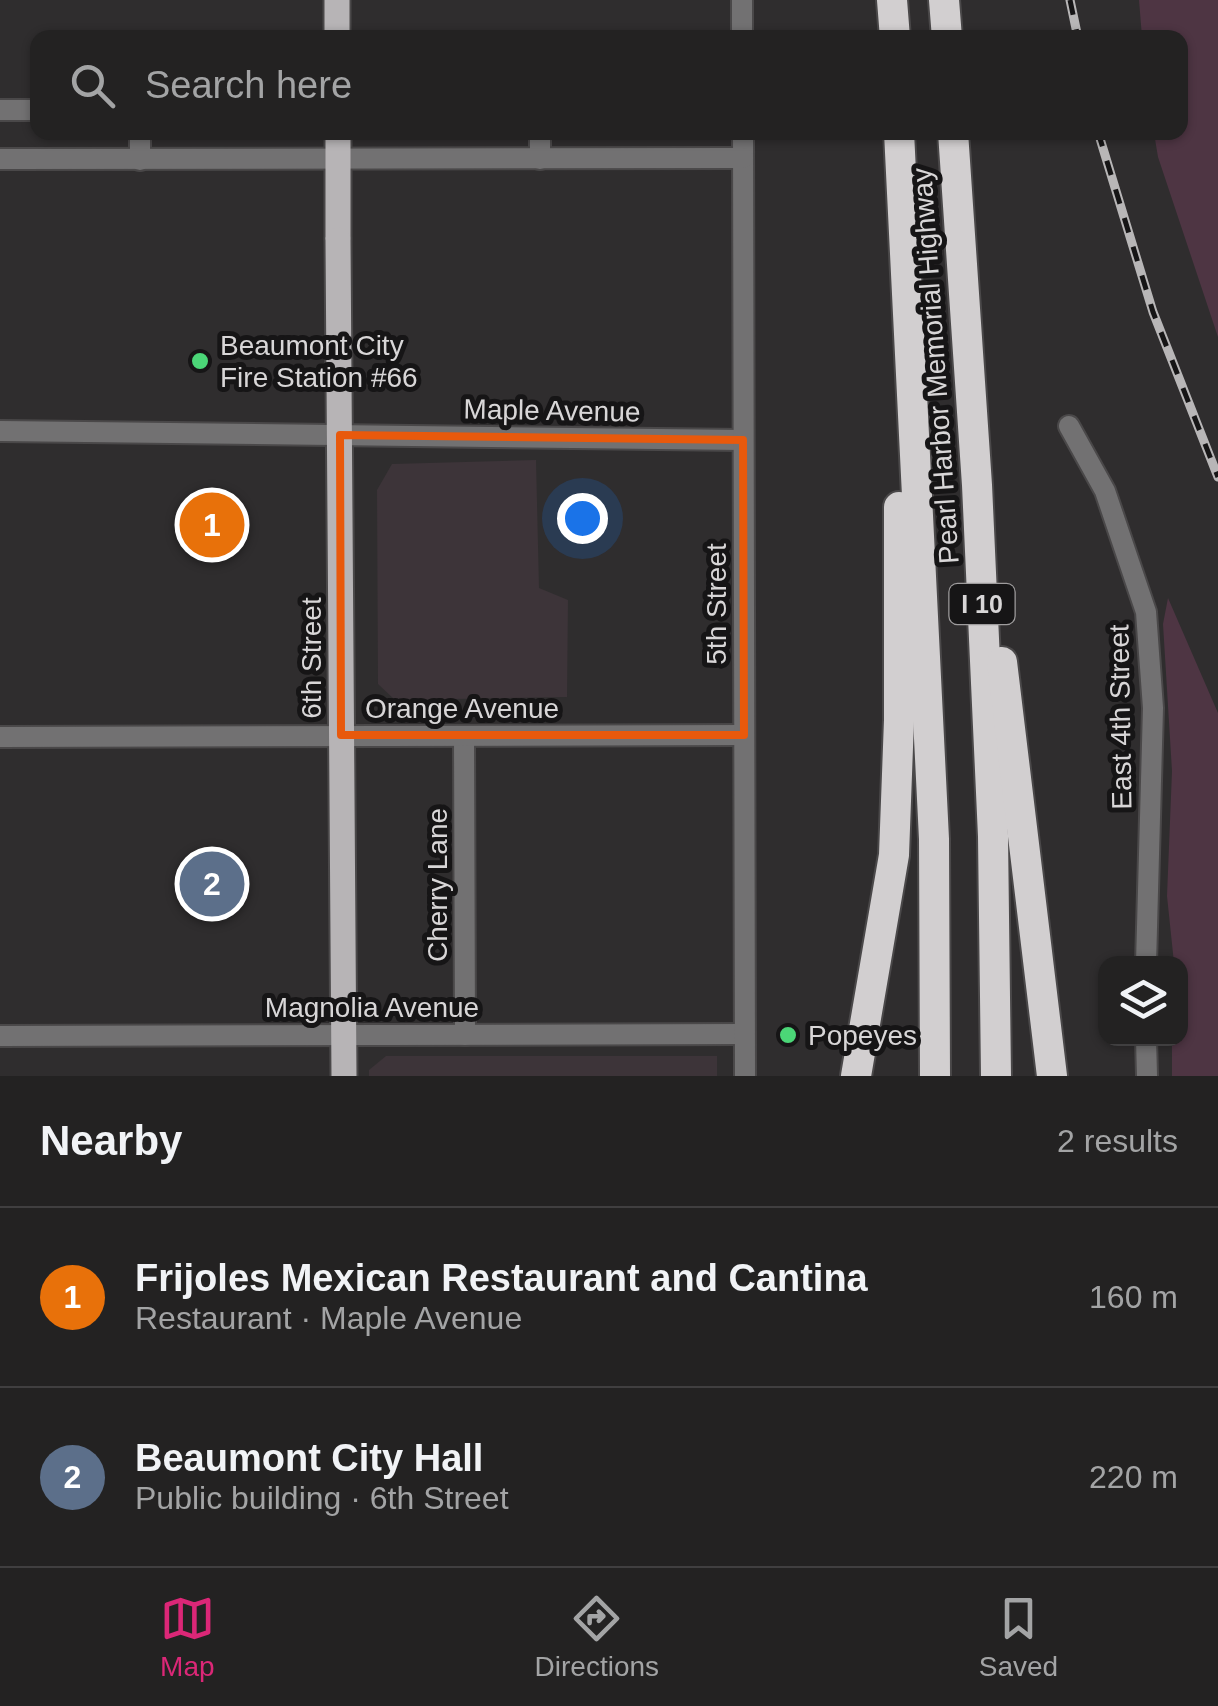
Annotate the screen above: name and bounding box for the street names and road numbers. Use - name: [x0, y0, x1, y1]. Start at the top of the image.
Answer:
- street label: Pearl Harbor Memorial Highway: [906, 167, 965, 565]
- street label: Maple Avenue: [463, 393, 641, 428]
- street label: 5th Street: [701, 543, 732, 665]
- road number: I 10: [950, 584, 1014, 624]
- street label: 6th Street: [296, 597, 327, 719]
- street label: East 4th Street: [1103, 624, 1138, 810]
- street label: Orange Avenue: [365, 693, 559, 724]
- street label: Cherry Lane: [422, 808, 453, 962]
- street label: Magnolia Avenue: [265, 992, 479, 1023]

